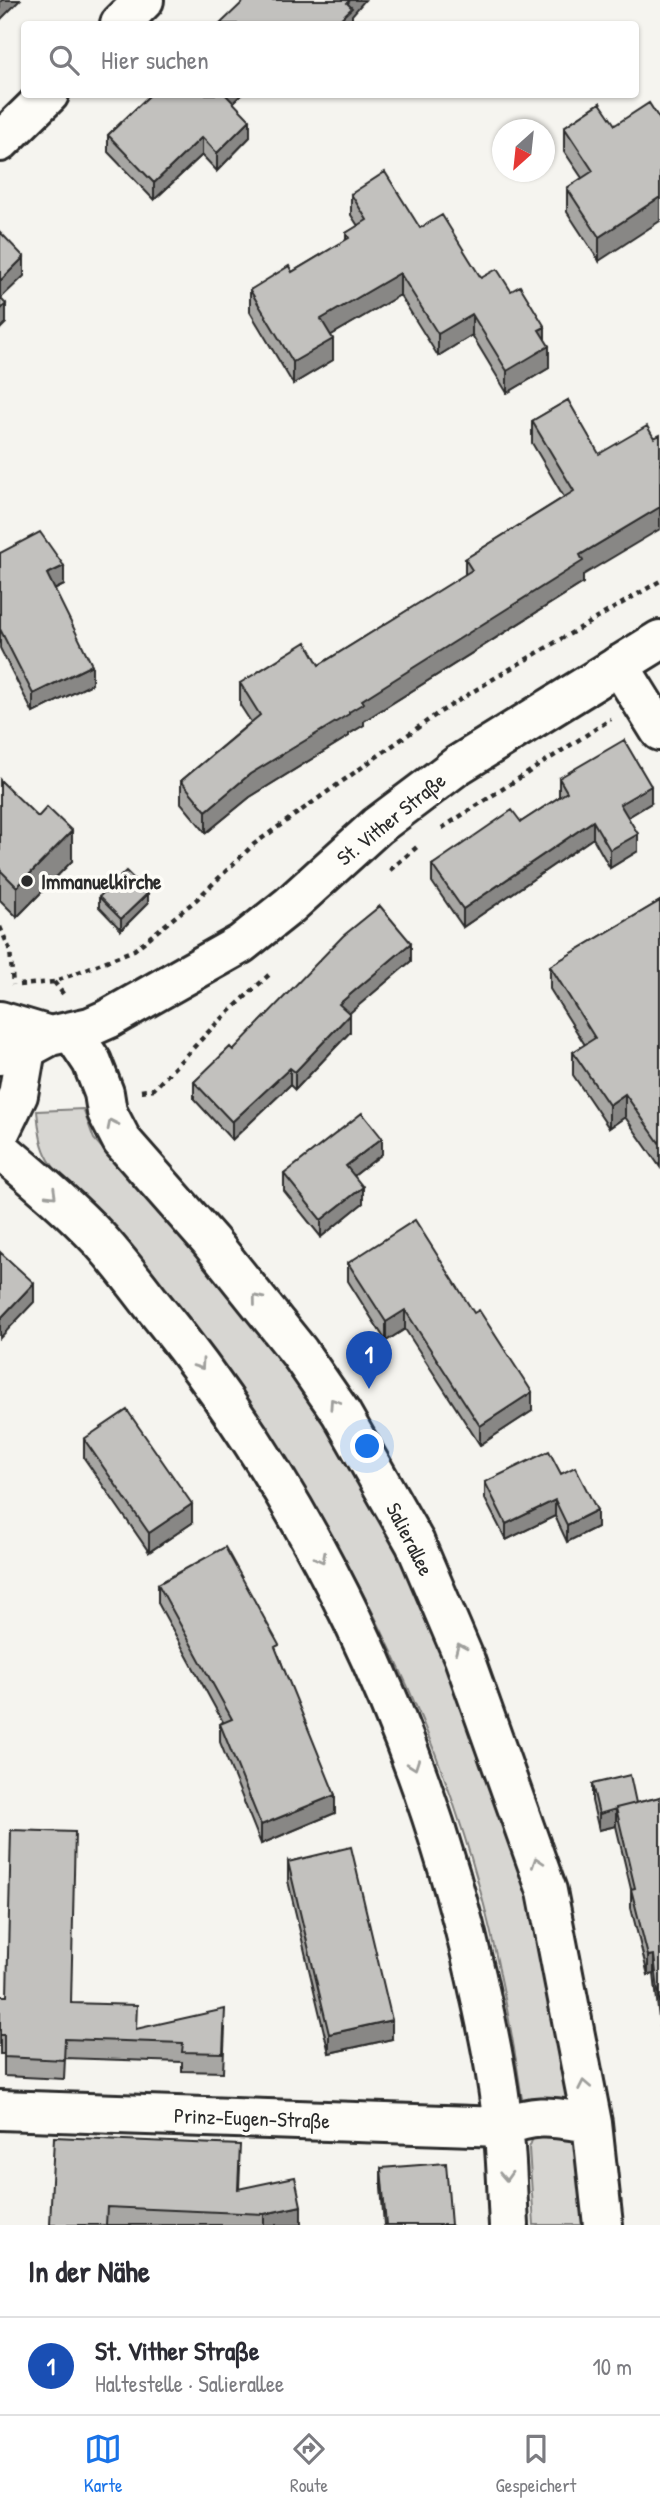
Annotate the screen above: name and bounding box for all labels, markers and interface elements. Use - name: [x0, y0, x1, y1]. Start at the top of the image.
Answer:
- search box: [21, 21, 639, 98]
- icon: search: [45, 41, 83, 79]
- text: Hier suchen: [101, 42, 209, 77]
- north arrow: [492, 119, 555, 182]
- street label: St. Vither Straße: [330, 766, 452, 872]
- place label: Immanuelkirche: [41, 867, 162, 896]
- marker: Immanuelkirche: [19, 873, 35, 889]
- one-way arrow: [106, 1119, 120, 1131]
- one-way arrow: [44, 1185, 57, 1198]
- one-way arrow: [252, 1294, 265, 1306]
- pin: 1: [346, 1331, 392, 1389]
- one-way arrow: [192, 1357, 204, 1370]
- one-way arrow: [330, 1398, 342, 1411]
- your location: [350, 1429, 384, 1463]
- street label: Salierallee: [379, 1497, 441, 1581]
- one-way arrow: [313, 1550, 327, 1563]
- one-way arrow: [454, 1643, 468, 1655]
- one-way arrow: [406, 1759, 420, 1771]
- one-way arrow: [531, 1857, 545, 1869]
- one-way arrow: [578, 2079, 593, 2091]
- street label: Prinz-Eugen-Straße: [174, 2101, 330, 2135]
- one-way arrow: [498, 2171, 513, 2182]
- text: In der Nähe: [28, 2251, 150, 2291]
- text: St. Vither Straße: [95, 2333, 259, 2368]
- text: 1: [47, 2351, 55, 2382]
- text: 10 m: [592, 2351, 632, 2382]
- text: Haltestelle · Salierallee: [95, 2368, 284, 2399]
- tab: Karte: [84, 2430, 123, 2498]
- tab: Route: [290, 2430, 328, 2498]
- tab: Gespeichert: [496, 2430, 576, 2498]

